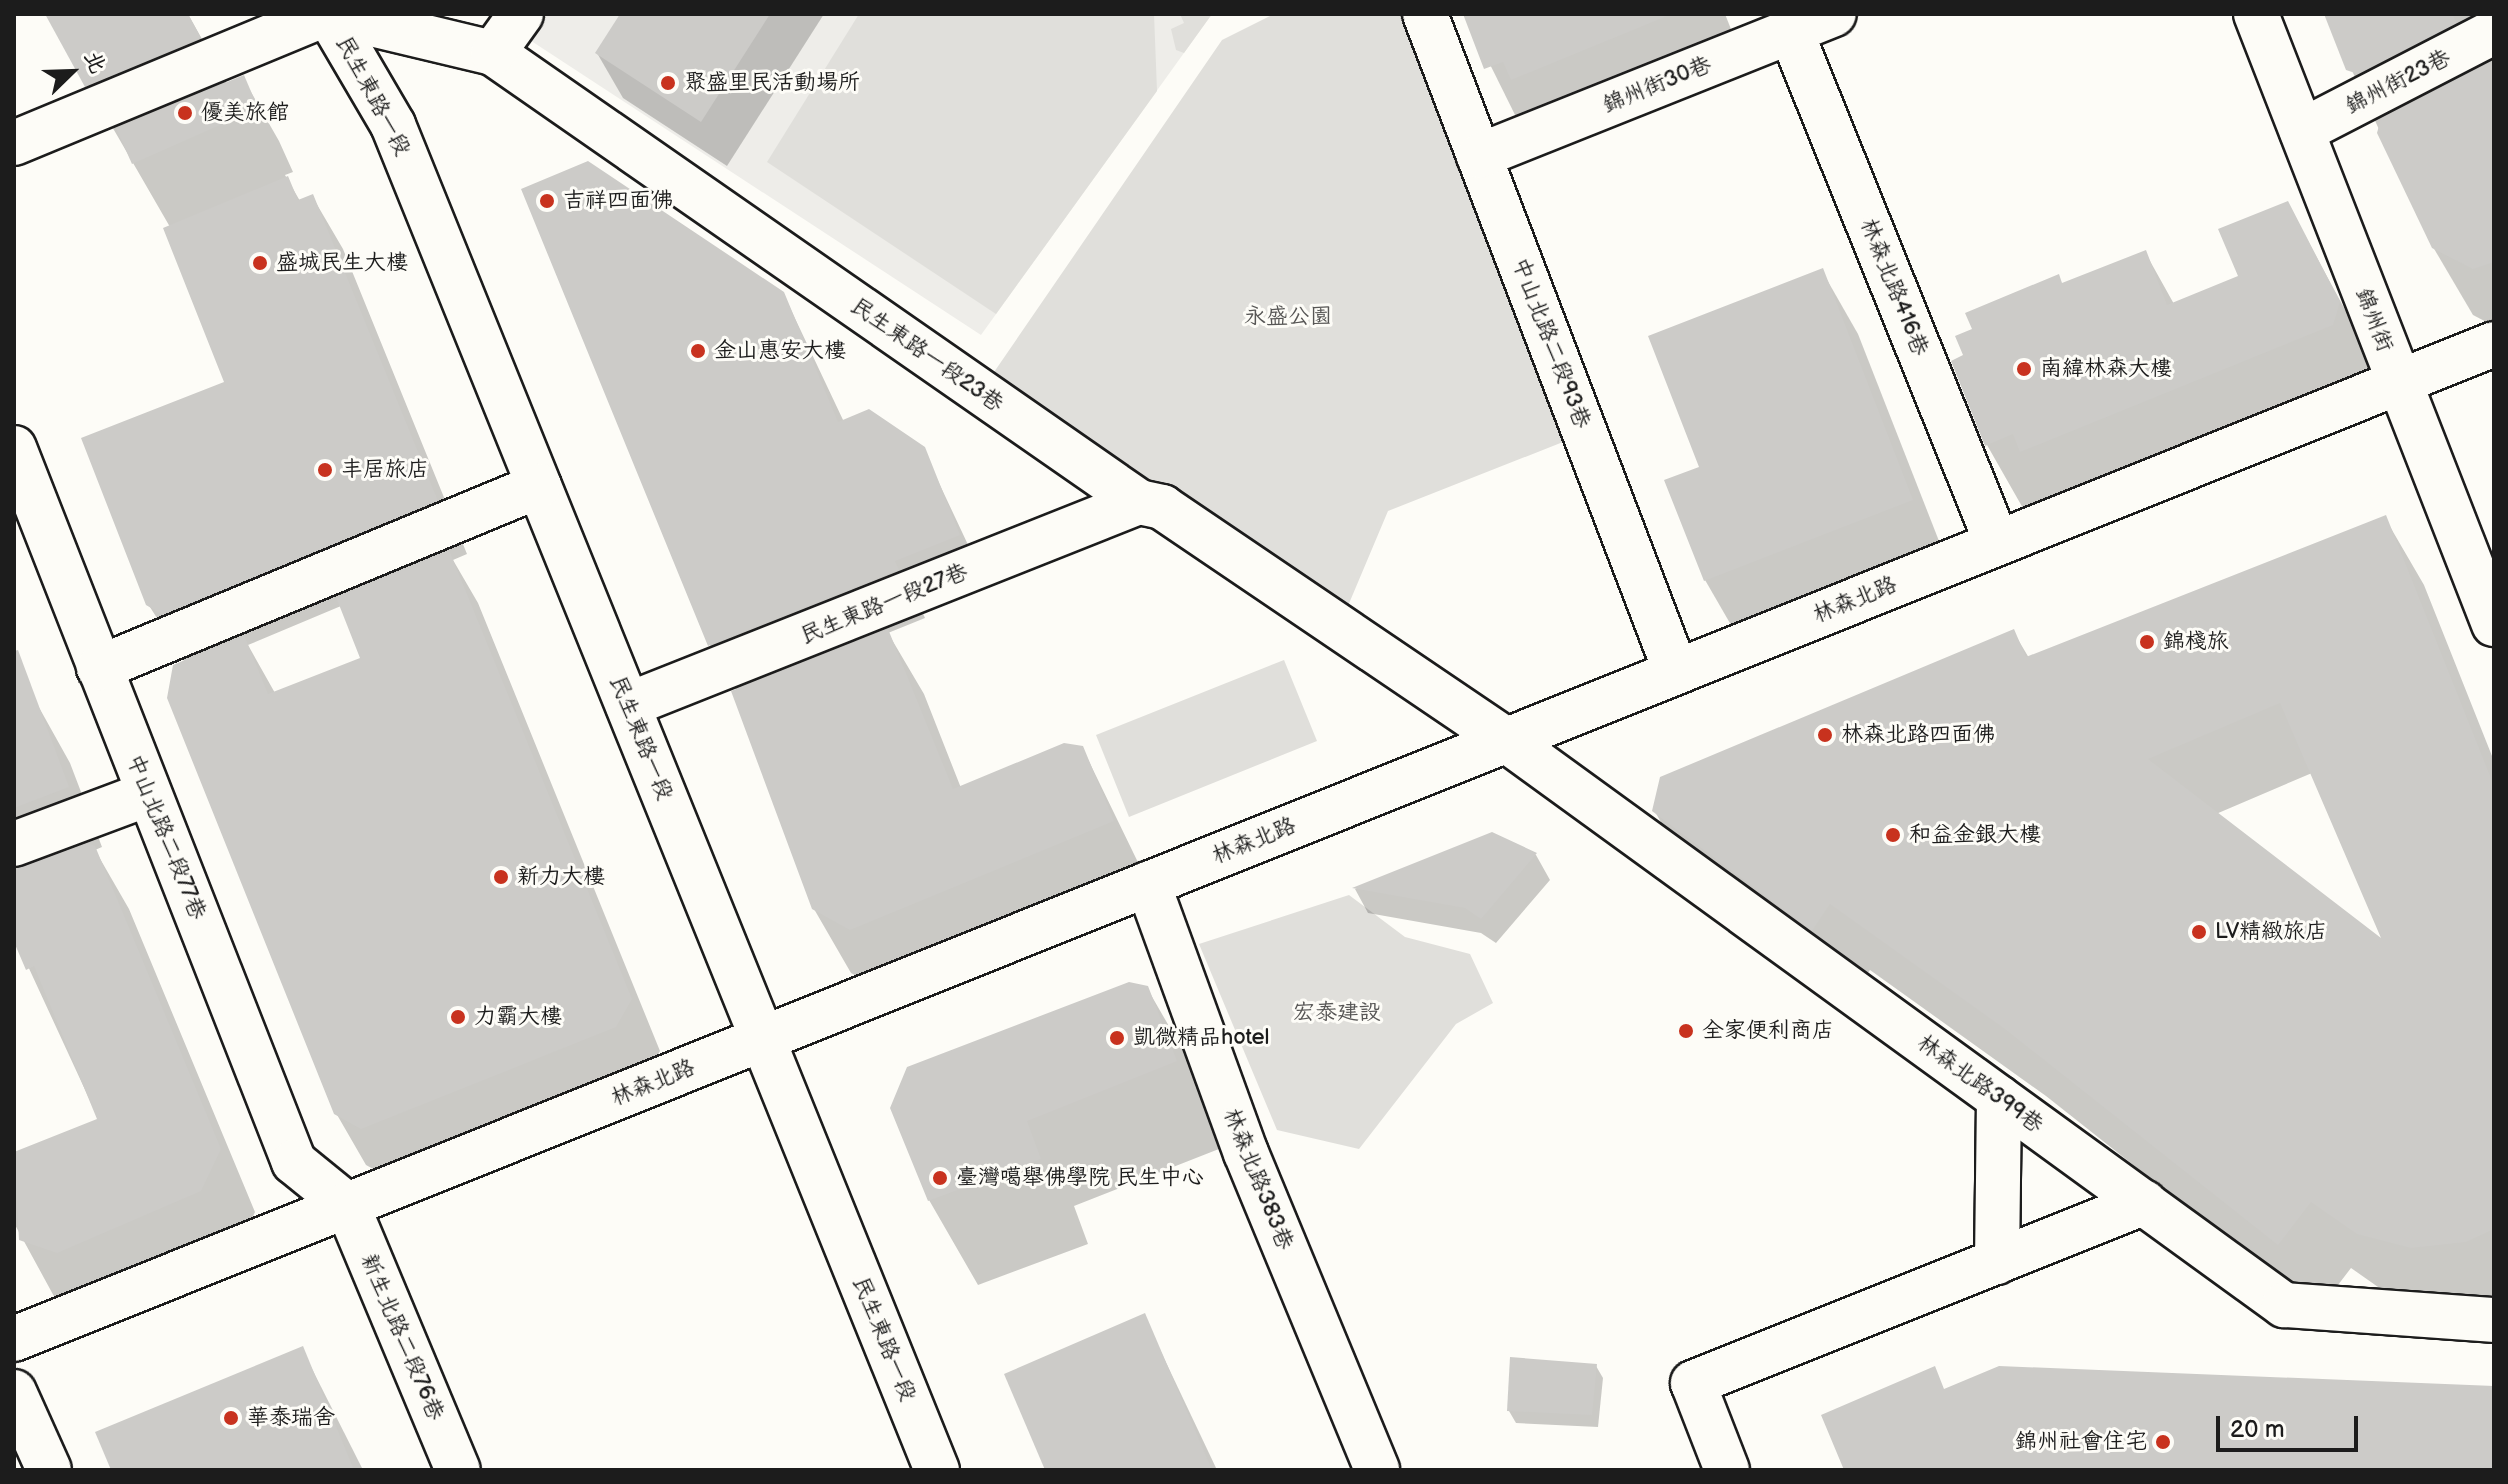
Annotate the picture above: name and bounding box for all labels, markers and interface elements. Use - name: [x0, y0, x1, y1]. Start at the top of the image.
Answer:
- north arrow: [32, 32, 112, 112]
- street label: 民生東路一段: [330, 32, 416, 160]
- street label: 錦州街23巷: [2341, 44, 2455, 120]
- text: 北: [78, 47, 111, 78]
- street label: 錦州街30巷: [1599, 51, 1715, 119]
- place label: 聚盛里民活動場所: [684, 70, 860, 96]
- marker: 聚盛里民活動場所: [659, 74, 677, 92]
- place label: 優美旅館: [201, 100, 289, 126]
- marker: 優美旅館: [176, 104, 194, 122]
- place label: 吉祥四面佛: [563, 188, 673, 214]
- marker: 吉祥四面佛: [538, 192, 556, 210]
- street label: 林森北路416巷: [1855, 215, 1933, 359]
- place label: 盛城民生大樓: [276, 250, 408, 276]
- marker: 盛城民生大樓: [251, 254, 269, 272]
- street label: 中山北路二段93巷: [1506, 254, 1596, 432]
- street label: 錦州街: [2350, 284, 2398, 356]
- street label: 民生東路一段23巷: [846, 293, 1008, 417]
- park label: 永盛公園: [1244, 304, 1332, 330]
- place label: 金山惠安大樓: [714, 338, 846, 364]
- marker: 金山惠安大樓: [689, 342, 707, 360]
- place label: 南緯林森大樓: [2040, 356, 2172, 382]
- marker: 南緯林森大樓: [2015, 360, 2033, 378]
- place label: 丰居旅店: [341, 457, 429, 483]
- marker: 丰居旅店: [316, 461, 334, 479]
- street label: 民生東路一段27巷: [797, 558, 971, 650]
- street label: 林森北路: [1809, 571, 1901, 629]
- place label: 錦棧旅: [2163, 629, 2229, 655]
- marker: 錦棧旅: [2138, 633, 2156, 651]
- street label: 民生東路一段: [604, 672, 678, 804]
- place label: 林森北路四面佛: [1841, 722, 1995, 748]
- marker: 林森北路四面佛: [1816, 726, 1834, 744]
- street label: 中山北路二段77巷: [121, 751, 211, 923]
- street label: 林森北路: [1208, 812, 1300, 870]
- place label: 和益金銀大樓: [1909, 822, 2041, 848]
- marker: 和益金銀大樓: [1884, 826, 1902, 844]
- place label: 新力大樓: [517, 864, 605, 890]
- marker: 新力大樓: [492, 868, 510, 886]
- place label: LV精緻旅店: [2215, 919, 2327, 945]
- marker: LV精緻旅店: [2190, 923, 2208, 941]
- park label: 宏泰建設: [1293, 1000, 1381, 1026]
- place label: 力霸大樓: [474, 1004, 562, 1030]
- marker: 力霸大樓: [449, 1008, 467, 1026]
- place label: 全家便利商店: [1702, 1018, 1834, 1044]
- marker: 全家便利商店: [1677, 1022, 1695, 1040]
- place label: 凱微精品hotel: [1133, 1025, 1269, 1051]
- marker: 凱微精品hotel: [1108, 1029, 1126, 1047]
- street label: 林森北路399巷: [1912, 1030, 2048, 1138]
- street label: 林森北路: [607, 1054, 699, 1112]
- street label: 林森北路383巷: [1218, 1105, 1298, 1253]
- place label: 臺灣噶舉佛學院 民生中心: [956, 1165, 1204, 1191]
- marker: 臺灣噶舉佛學院 民生中心: [931, 1169, 949, 1187]
- street label: 新生北路二段76巷: [355, 1250, 449, 1424]
- street label: 民生東路一段: [847, 1273, 921, 1405]
- scale bar: [2220, 1400, 2362, 1450]
- place label: 華泰瑞舍: [247, 1405, 335, 1431]
- marker: 華泰瑞舍: [222, 1409, 240, 1427]
- text: 20 m: [2230, 1415, 2285, 1444]
- place label: 錦州社會住宅: [2015, 1429, 2147, 1455]
- marker: 錦州社會住宅: [2154, 1433, 2172, 1451]

